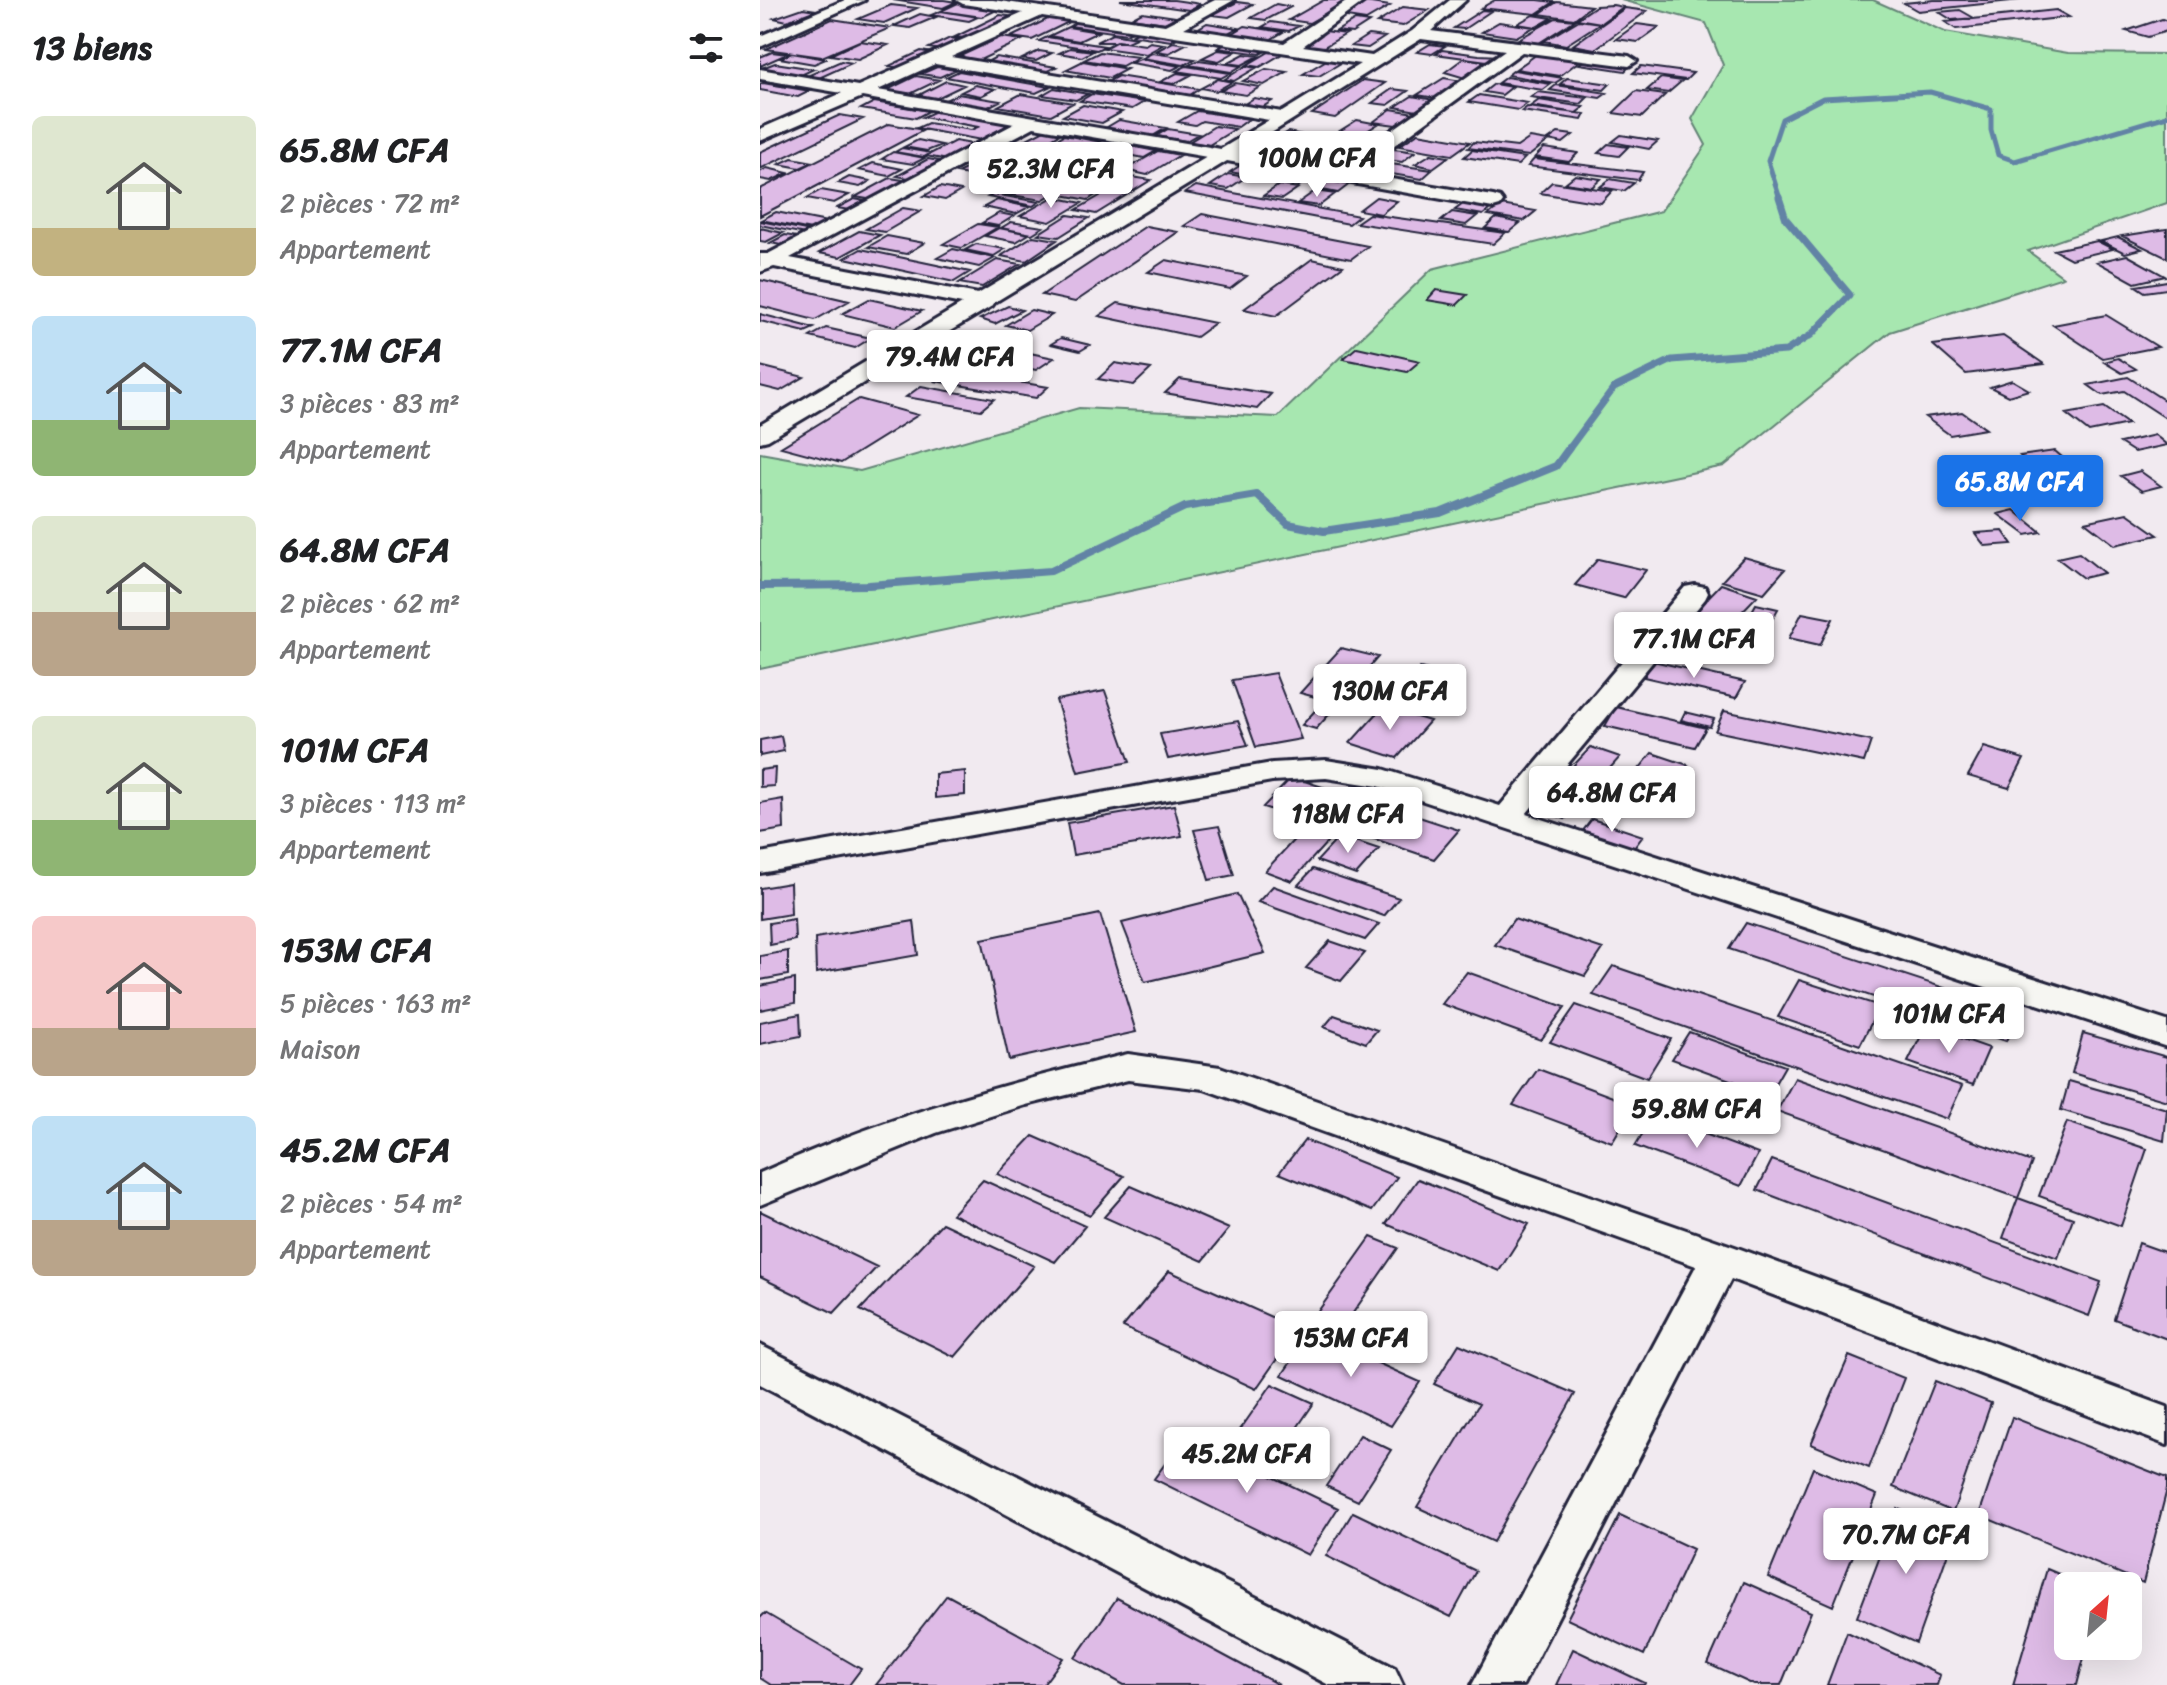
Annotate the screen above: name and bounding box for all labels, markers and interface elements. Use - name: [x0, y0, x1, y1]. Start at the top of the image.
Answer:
- text: 13 biens: [32, 18, 152, 78]
- icon: filters: [684, 26, 728, 70]
- text: 65.8M CFA: [280, 120, 450, 180]
- pin: 100M CFA: [1234, 131, 1400, 199]
- text: 100M CFA: [1257, 134, 1377, 180]
- pin: 52.3M CFA: [959, 142, 1143, 210]
- text: 52.3M CFA: [987, 145, 1115, 191]
- icon: home: [96, 148, 192, 244]
- text: 2 pièces · 72 m²: [280, 180, 460, 226]
- text: Appartement: [280, 226, 431, 272]
- text: 77.1M CFA: [280, 320, 442, 380]
- pin: 79.4M CFA: [858, 330, 1042, 398]
- text: 79.4M CFA: [885, 333, 1015, 379]
- icon: home: [96, 348, 192, 444]
- text: 3 pièces · 83 m²: [280, 380, 460, 426]
- text: Appartement: [280, 426, 431, 472]
- pin: 65.8M CFA: [1928, 455, 2112, 523]
- text: 65.8M CFA: [1955, 458, 2085, 504]
- text: 64.8M CFA: [280, 520, 450, 580]
- icon: home: [96, 548, 192, 644]
- text: 2 pièces · 62 m²: [280, 580, 460, 626]
- pin: 77.1M CFA: [1602, 612, 1786, 680]
- text: 77.1M CFA: [1632, 615, 1756, 661]
- text: Appartement: [280, 626, 431, 672]
- pin: 130M CFA: [1307, 664, 1473, 732]
- text: 130M CFA: [1331, 667, 1449, 713]
- text: 101M CFA: [280, 720, 429, 780]
- icon: home: [96, 748, 192, 844]
- pin: 64.8M CFA: [1520, 766, 1704, 834]
- text: 64.8M CFA: [1547, 769, 1677, 815]
- text: 3 pièces · 113 m²: [280, 780, 466, 826]
- pin: 118M CFA: [1265, 787, 1431, 855]
- text: 118M CFA: [1291, 790, 1405, 836]
- text: Appartement: [280, 826, 431, 872]
- text: 153M CFA: [280, 920, 433, 980]
- icon: home: [96, 948, 192, 1044]
- text: 5 pièces · 163 m²: [280, 980, 472, 1026]
- pin: 101M CFA: [1866, 987, 2032, 1055]
- text: 101M CFA: [1892, 990, 2006, 1036]
- text: Maison: [280, 1026, 360, 1072]
- pin: 59.8M CFA: [1605, 1082, 1789, 1150]
- text: 59.8M CFA: [1632, 1085, 1762, 1131]
- text: 45.2M CFA: [280, 1120, 451, 1180]
- icon: home: [96, 1148, 192, 1244]
- text: 2 pièces · 54 m²: [280, 1180, 463, 1226]
- text: Appartement: [280, 1226, 431, 1272]
- pin: 153M CFA: [1268, 1311, 1434, 1379]
- text: 153M CFA: [1293, 1314, 1409, 1360]
- pin: 45.2M CFA: [1155, 1427, 1339, 1495]
- text: 45.2M CFA: [1182, 1430, 1312, 1476]
- pin: 70.7M CFA: [1814, 1508, 1998, 1576]
- text: 70.7M CFA: [1841, 1511, 1971, 1557]
- north arrow: [2054, 1572, 2142, 1660]
- map controls: [2054, 1572, 2142, 1660]

